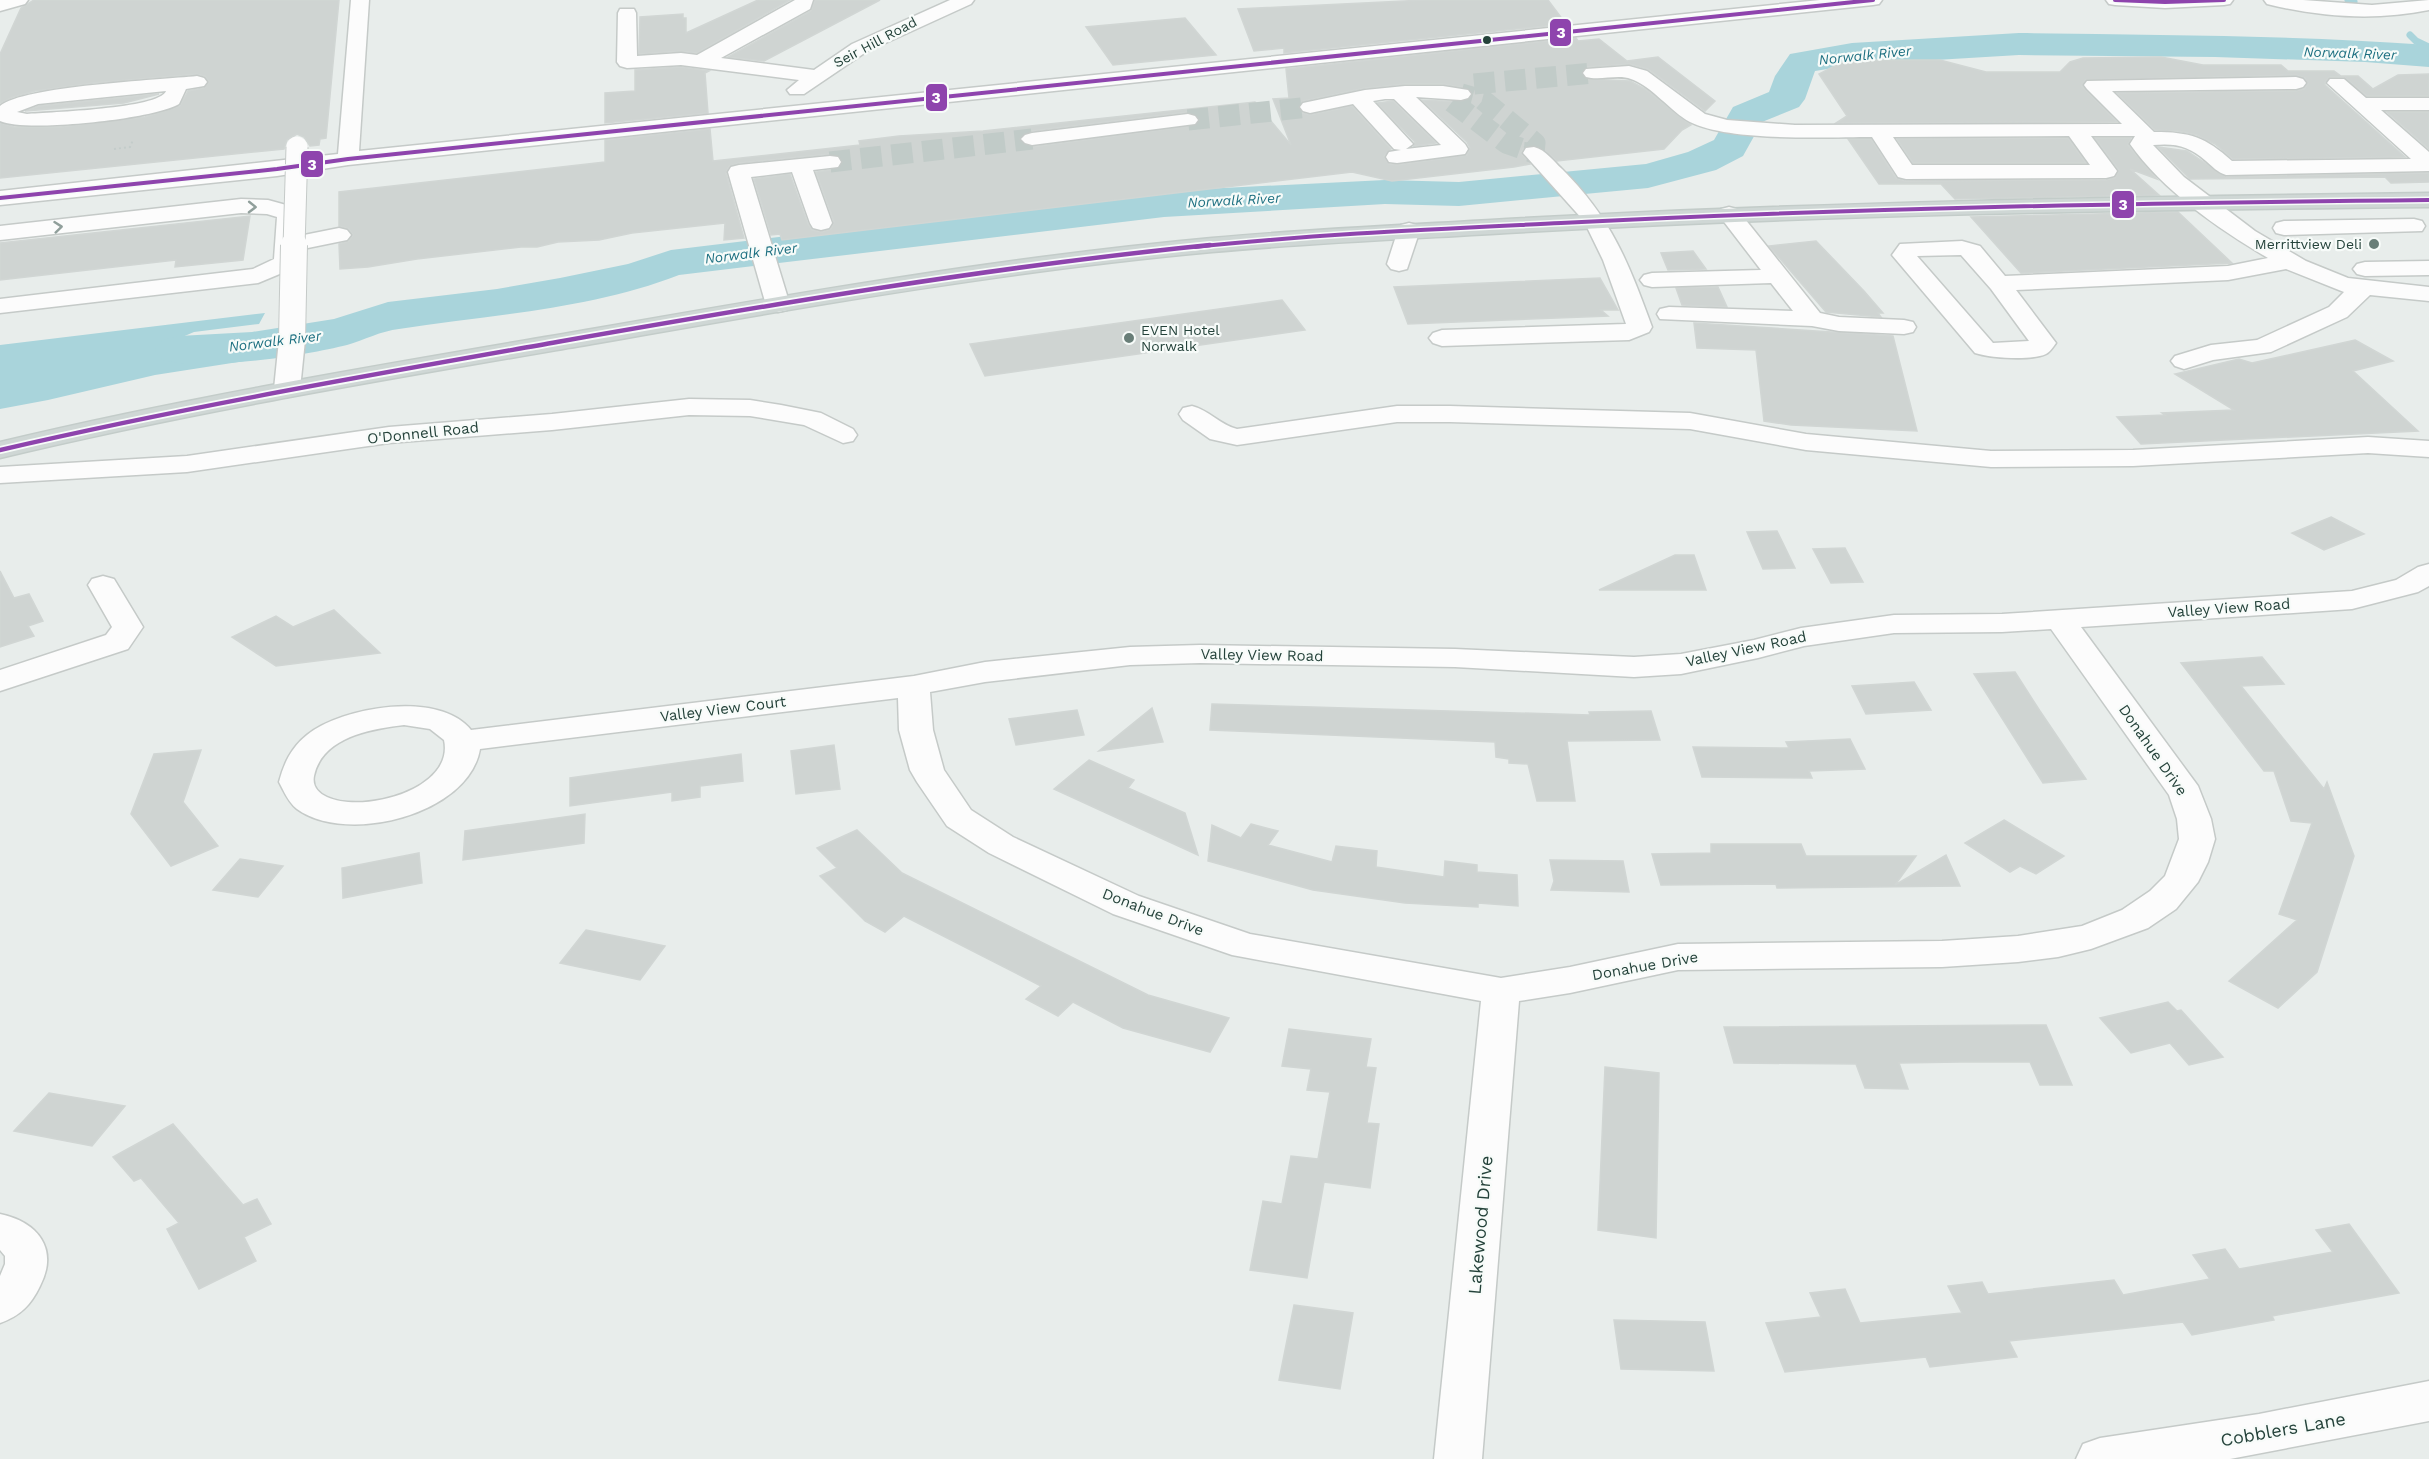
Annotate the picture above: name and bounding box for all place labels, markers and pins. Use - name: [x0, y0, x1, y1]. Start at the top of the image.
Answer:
- unlabelled marker: [1481, 34, 1493, 46]
- place label: Merrittview Deli: [2255, 236, 2362, 252]
- marker: Merrittview Deli: [2367, 237, 2381, 251]
- place label: EVEN Hotel Norwalk: [1141, 322, 1220, 354]
- marker: EVEN Hotel Norwalk: [1122, 331, 1136, 345]

